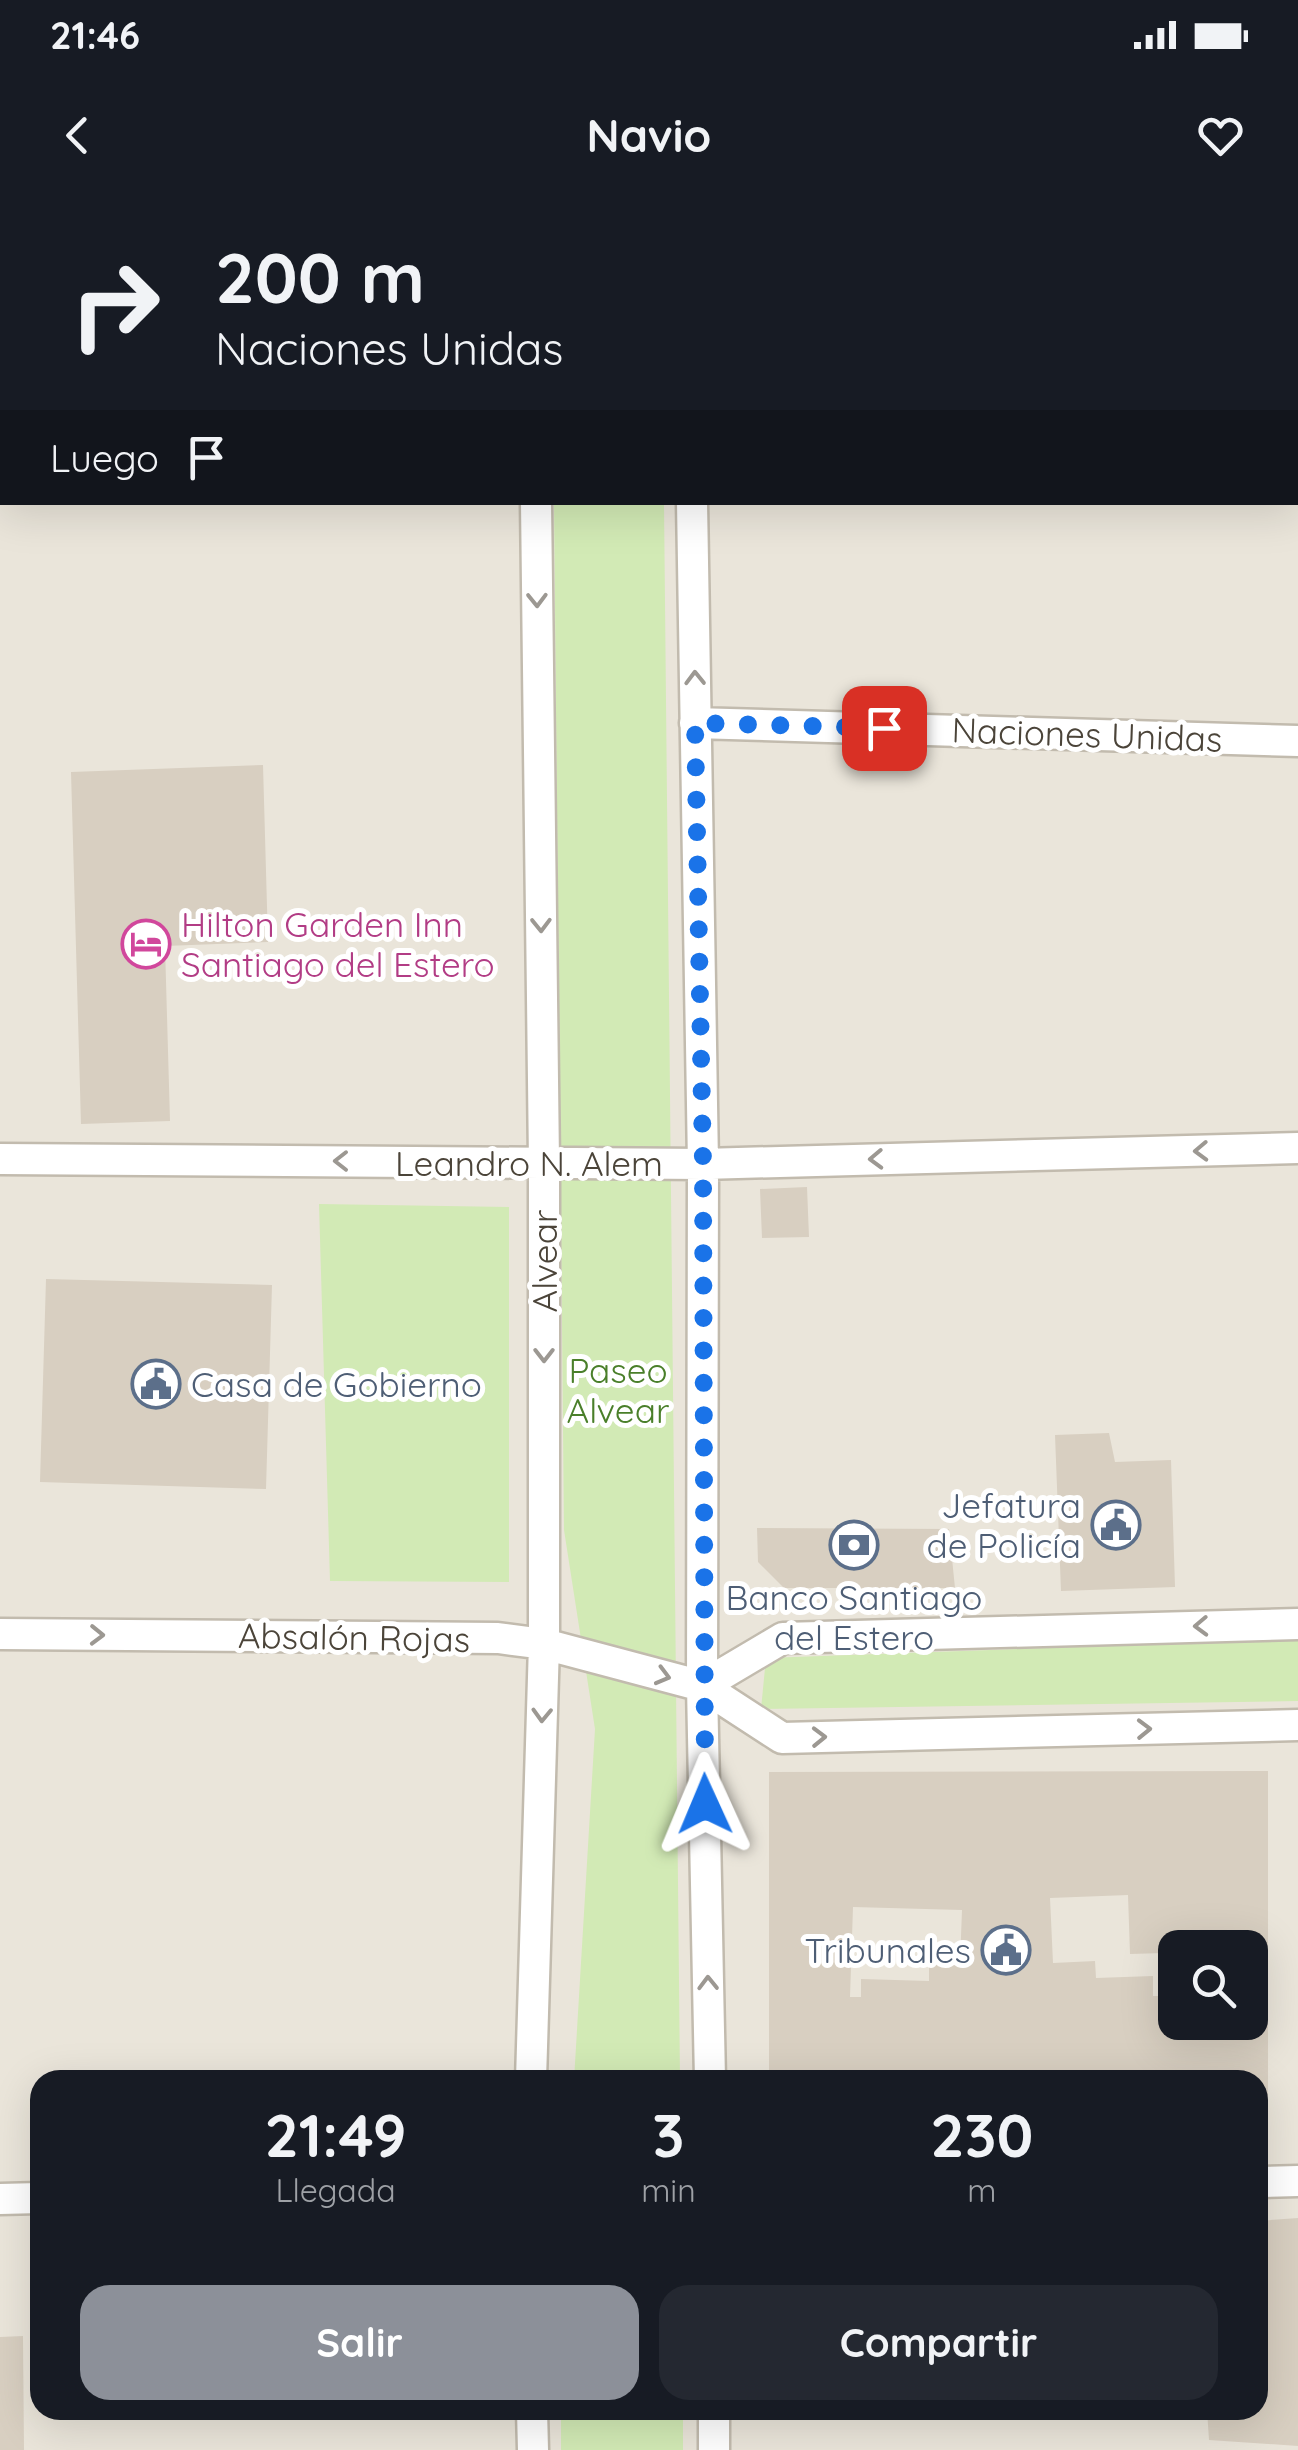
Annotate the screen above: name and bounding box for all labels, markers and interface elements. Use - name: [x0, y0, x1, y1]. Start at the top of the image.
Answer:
- text: 21:46: [50, 11, 140, 59]
- text: Navio: [587, 107, 711, 163]
- icon: back: [50, 108, 105, 163]
- icon: heart: [1193, 108, 1248, 163]
- text: 200 m: [215, 233, 425, 321]
- icon: right: [50, 240, 180, 370]
- text: Naciones Unidas: [215, 320, 563, 376]
- icon: arrive: [179, 430, 234, 485]
- text: Luego: [50, 434, 159, 482]
- one-way arrow: [526, 592, 548, 608]
- one-way arrow: [684, 669, 705, 685]
- pin: [842, 686, 927, 771]
- icon: arrive: [857, 701, 912, 756]
- street label: Naciones Unidas: [951, 707, 1223, 761]
- place label: Hilton Garden Inn Santiago del Estero: [181, 902, 495, 986]
- hotel icon: Hilton Garden Inn Santiago del Estero: [120, 918, 172, 970]
- one-way arrow: [530, 918, 552, 933]
- one-way arrow: [1192, 1140, 1208, 1161]
- street label: Leandro N. Alem: [395, 1141, 663, 1185]
- one-way arrow: [867, 1149, 883, 1170]
- one-way arrow: [332, 1150, 348, 1172]
- street label: Alvear: [522, 1210, 566, 1312]
- one-way arrow: [533, 1348, 555, 1363]
- park label: Paseo Alvear: [567, 1348, 669, 1432]
- public building icon: Casa de Gobierno: [130, 1358, 182, 1410]
- place label: Casa de Gobierno: [191, 1362, 482, 1406]
- place label: Jefatura de Policía: [926, 1483, 1081, 1567]
- public building icon: Jefatura de Policía: [1090, 1499, 1142, 1551]
- bank icon: Banco Santiago del Estero: [828, 1519, 880, 1571]
- place label: Banco Santiago del Estero: [725, 1575, 983, 1659]
- street label: Absalón Rojas: [238, 1613, 470, 1661]
- one-way arrow: [1192, 1616, 1208, 1637]
- one-way arrow: [90, 1624, 106, 1646]
- one-way arrow: [654, 1664, 671, 1685]
- one-way arrow: [531, 1707, 552, 1723]
- one-way arrow: [1137, 1718, 1153, 1739]
- one-way arrow: [812, 1726, 828, 1747]
- position arrow: [653, 1752, 757, 1856]
- public building icon: Tribunales: [980, 1924, 1032, 1976]
- place label: Tribunales: [805, 1928, 971, 1972]
- map controls: [1158, 1930, 1268, 2040]
- button: search: [1158, 1930, 1268, 2040]
- one-way arrow: [697, 1974, 719, 1990]
- text: 21:49: [265, 2097, 407, 2172]
- text: 3: [652, 2097, 685, 2172]
- text: 230: [930, 2097, 1033, 2172]
- text: Llegada: [276, 2170, 396, 2210]
- text: min: [641, 2170, 696, 2210]
- text: m: [967, 2170, 996, 2210]
- button: Salir: [80, 2285, 639, 2400]
- button: Compartir: [659, 2285, 1218, 2400]

